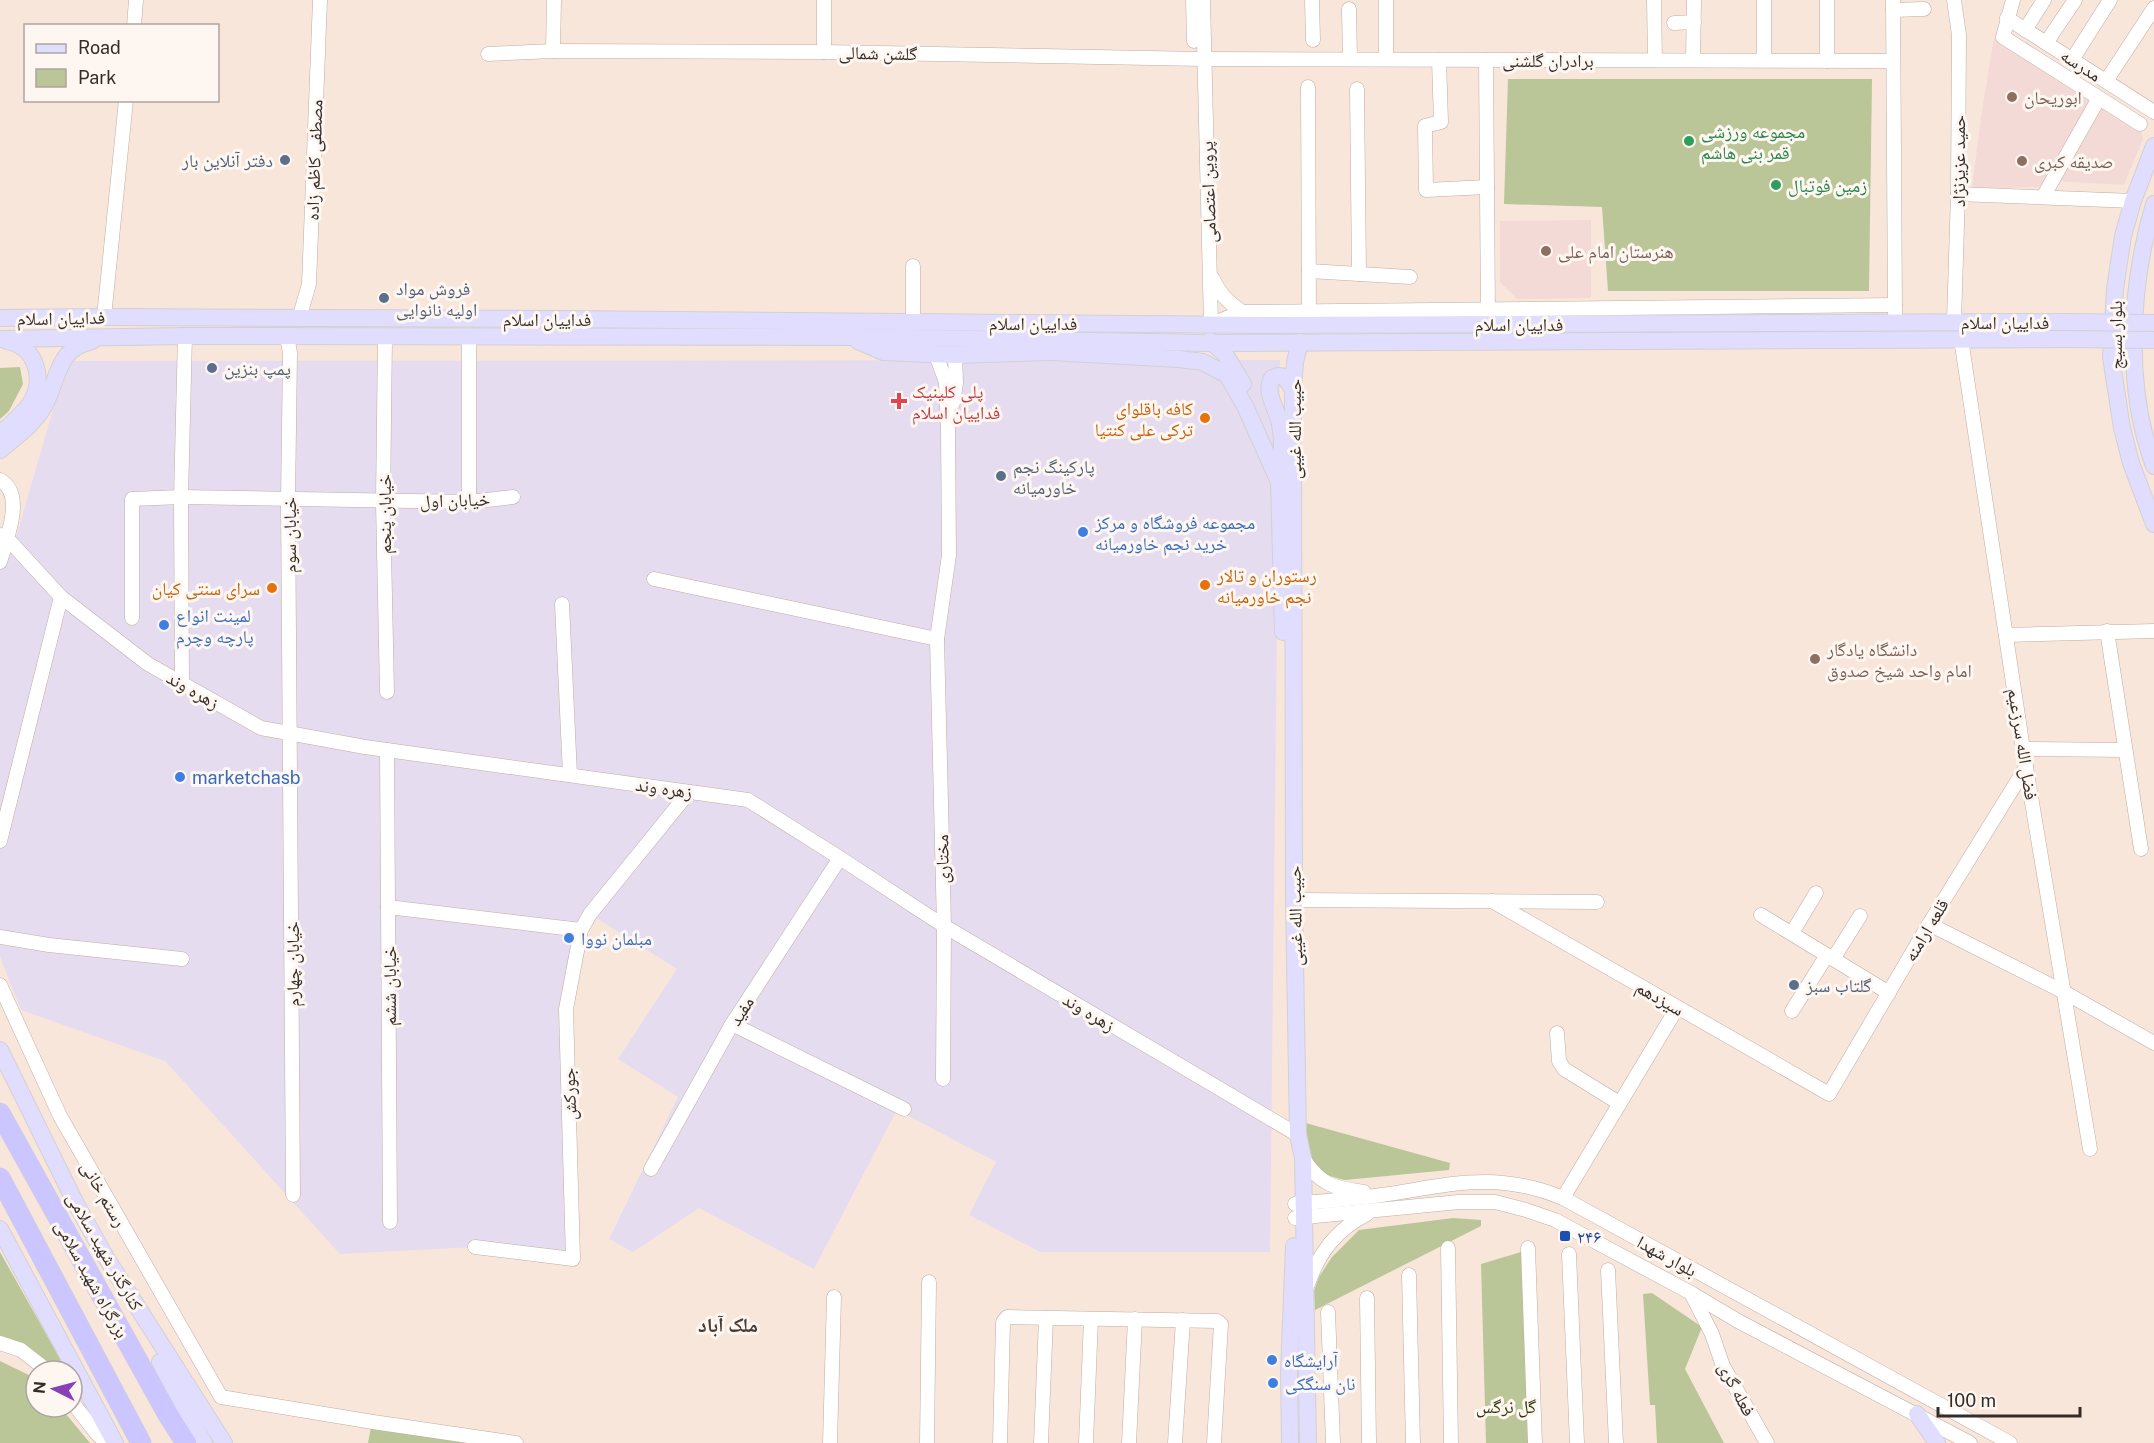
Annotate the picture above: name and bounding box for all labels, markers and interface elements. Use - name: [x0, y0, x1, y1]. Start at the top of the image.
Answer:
- legend: [24, 24, 219, 102]
- text: Road: [78, 37, 121, 58]
- street label: گلشن شمالی: [838, 42, 918, 65]
- street label: مدرسه: [2057, 44, 2105, 86]
- street label: برادران گلشنی: [1502, 50, 1594, 72]
- text: Park: [78, 67, 116, 88]
- place label: ابوریحان: [2024, 87, 2082, 109]
- marker: ابوریحان: [2005, 90, 2019, 104]
- street label: مصطفی کاظم زاده: [301, 99, 329, 221]
- street label: حمید عزیزنژاد: [1948, 115, 1969, 207]
- place label: مجموعه ورزشی قمر بنی هاشم: [1701, 121, 1805, 165]
- marker: مجموعه ورزشی قمر بنی هاشم: [1682, 134, 1696, 148]
- street label: پروین اعتصامی: [1196, 141, 1221, 243]
- place label: دفتر آنلاین بار: [181, 150, 273, 172]
- place label: صدیقه کبری: [2034, 151, 2113, 173]
- marker: دفتر آنلاین بار: [278, 153, 292, 167]
- marker: صدیقه کبری: [2015, 154, 2029, 168]
- place label: زمین فوتبال: [1788, 175, 1867, 197]
- marker: زمین فوتبال: [1769, 178, 1783, 192]
- place label: هنرستان امام علی: [1558, 241, 1674, 264]
- marker: هنرستان امام علی: [1539, 244, 1553, 258]
- place label: فروش مواد اولیه نانوایی: [396, 278, 477, 321]
- marker: فروش مواد اولیه نانوایی: [377, 291, 391, 305]
- street label: بلوار بسیج: [2105, 301, 2128, 369]
- street label: فداییان اسلام: [17, 307, 105, 331]
- street label: فداییان اسلام: [503, 309, 591, 332]
- street label: فداییان اسلام: [1961, 312, 2049, 335]
- street label: فداییان اسلام: [989, 313, 1077, 336]
- street label: فداییان اسلام: [1475, 314, 1563, 337]
- place label: پمپ بنزین: [224, 358, 291, 380]
- marker: پمپ بنزین: [205, 361, 219, 375]
- street label: حبیب الله غیبی: [1284, 379, 1306, 479]
- place label: پلی کلینیک فداییان اسلام: [912, 381, 1000, 425]
- marker: پلی کلینیک فداییان اسلام: [890, 392, 908, 410]
- place label: کافه باقلوای ترکی علی کنتیا: [1095, 398, 1194, 441]
- marker: کافه باقلوای ترکی علی کنتیا: [1198, 411, 1212, 425]
- place label: پارکینگ نجم خاورمیانه: [1013, 456, 1095, 498]
- marker: پارکینگ نجم خاورمیانه: [994, 469, 1008, 483]
- street label: خیابان پنجم: [374, 474, 397, 554]
- street label: خیابان اول: [419, 488, 491, 513]
- street label: خیابان سوم: [279, 497, 302, 573]
- place label: مجموعه فروشگاه و مرکز خرید نجم خاورمیانه: [1094, 512, 1255, 556]
- marker: مجموعه فروشگاه و مرکز خرید نجم خاورمیانه: [1076, 525, 1090, 539]
- place label: رستوران و تالار نجم خاورمیانه: [1216, 565, 1317, 609]
- place label: سرای سنتی کیان: [152, 578, 260, 600]
- marker: رستوران و تالار نجم خاورمیانه: [1198, 578, 1212, 592]
- marker: سرای سنتی کیان: [265, 581, 279, 595]
- place label: لمینت انواع پارچه وچرم: [176, 605, 254, 649]
- marker: لمینت انواع پارچه وچرم: [157, 618, 171, 632]
- place label: دانشگاه یادگار امام واحد شیخ صدوق: [1826, 639, 1972, 683]
- marker: دانشگاه یادگار امام واحد شیخ صدوق: [1808, 652, 1822, 666]
- street label: زهره وند: [163, 667, 223, 713]
- street label: فضل الله سرزعیم: [2002, 687, 2042, 802]
- place label: marketchasb: [192, 767, 300, 788]
- marker: marketchasb: [173, 770, 187, 784]
- street label: زهره وند: [634, 774, 694, 802]
- street label: مختاری: [931, 834, 954, 884]
- street label: حبیب الله غیبی: [1284, 866, 1307, 966]
- street label: قلعه ارامنه: [1899, 895, 1953, 965]
- street label: خیابان چهارم: [282, 921, 305, 1007]
- place label: مبلمان نووا: [581, 928, 652, 950]
- marker: مبلمان نووا: [562, 931, 576, 945]
- street label: خیابان ششم: [379, 946, 402, 1026]
- place label: گلتاب سبز: [1805, 975, 1872, 996]
- street label: سیزدهم: [1631, 976, 1688, 1022]
- marker: گلتاب سبز: [1787, 978, 1801, 992]
- street label: زهره وند: [1059, 988, 1119, 1036]
- street label: مفید: [724, 993, 758, 1030]
- street label: جورکش: [558, 1067, 581, 1121]
- street label: رستم خانی: [75, 1157, 131, 1232]
- street label: کنارگذر شهید سلامی: [62, 1188, 148, 1315]
- street label: بزرگراه شهید سلامی: [50, 1216, 133, 1342]
- place label: ۲۴۶: [1577, 1226, 1601, 1247]
- marker: ۲۴۶: [1558, 1229, 1572, 1243]
- street label: بلوار شهدا: [1633, 1231, 1701, 1281]
- district label: ملک آباد: [698, 1313, 758, 1337]
- place label: آرایشگاه: [1284, 1350, 1338, 1371]
- marker: آرایشگاه: [1265, 1353, 1279, 1367]
- north arrow: [24, 1359, 84, 1419]
- street label: فعله گری: [1713, 1359, 1760, 1420]
- place label: نان سنگکی: [1285, 1373, 1355, 1395]
- marker: نان سنگکی: [1266, 1376, 1280, 1390]
- text: N: [29, 1380, 50, 1395]
- scale bar: [1938, 1380, 2080, 1418]
- text: 100 m: [1947, 1390, 1996, 1411]
- park label: گل نرگس: [1476, 1396, 1537, 1418]

